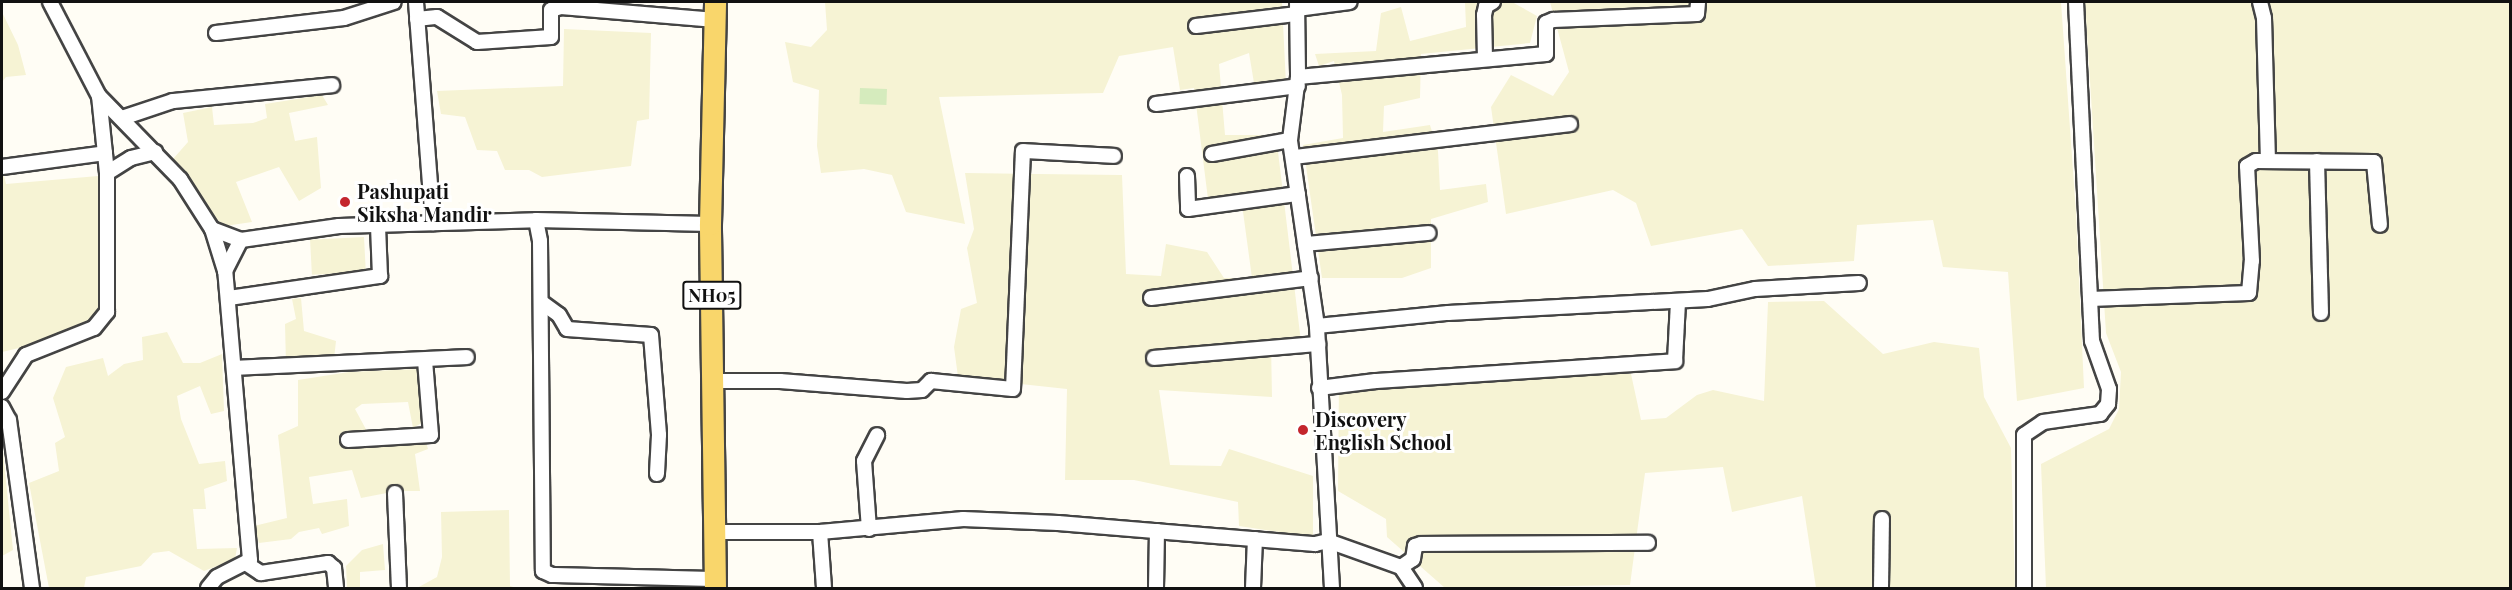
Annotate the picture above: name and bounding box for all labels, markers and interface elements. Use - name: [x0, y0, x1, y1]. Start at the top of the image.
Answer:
- place label: Pashupati Siksha Mandir: [357, 178, 492, 225]
- marker: Pashupati Siksha Mandir: [338, 195, 352, 209]
- road number: NH05: [682, 280, 742, 310]
- place label: Discovery English School: [1315, 406, 1452, 453]
- marker: Discovery English School: [1296, 423, 1310, 437]

